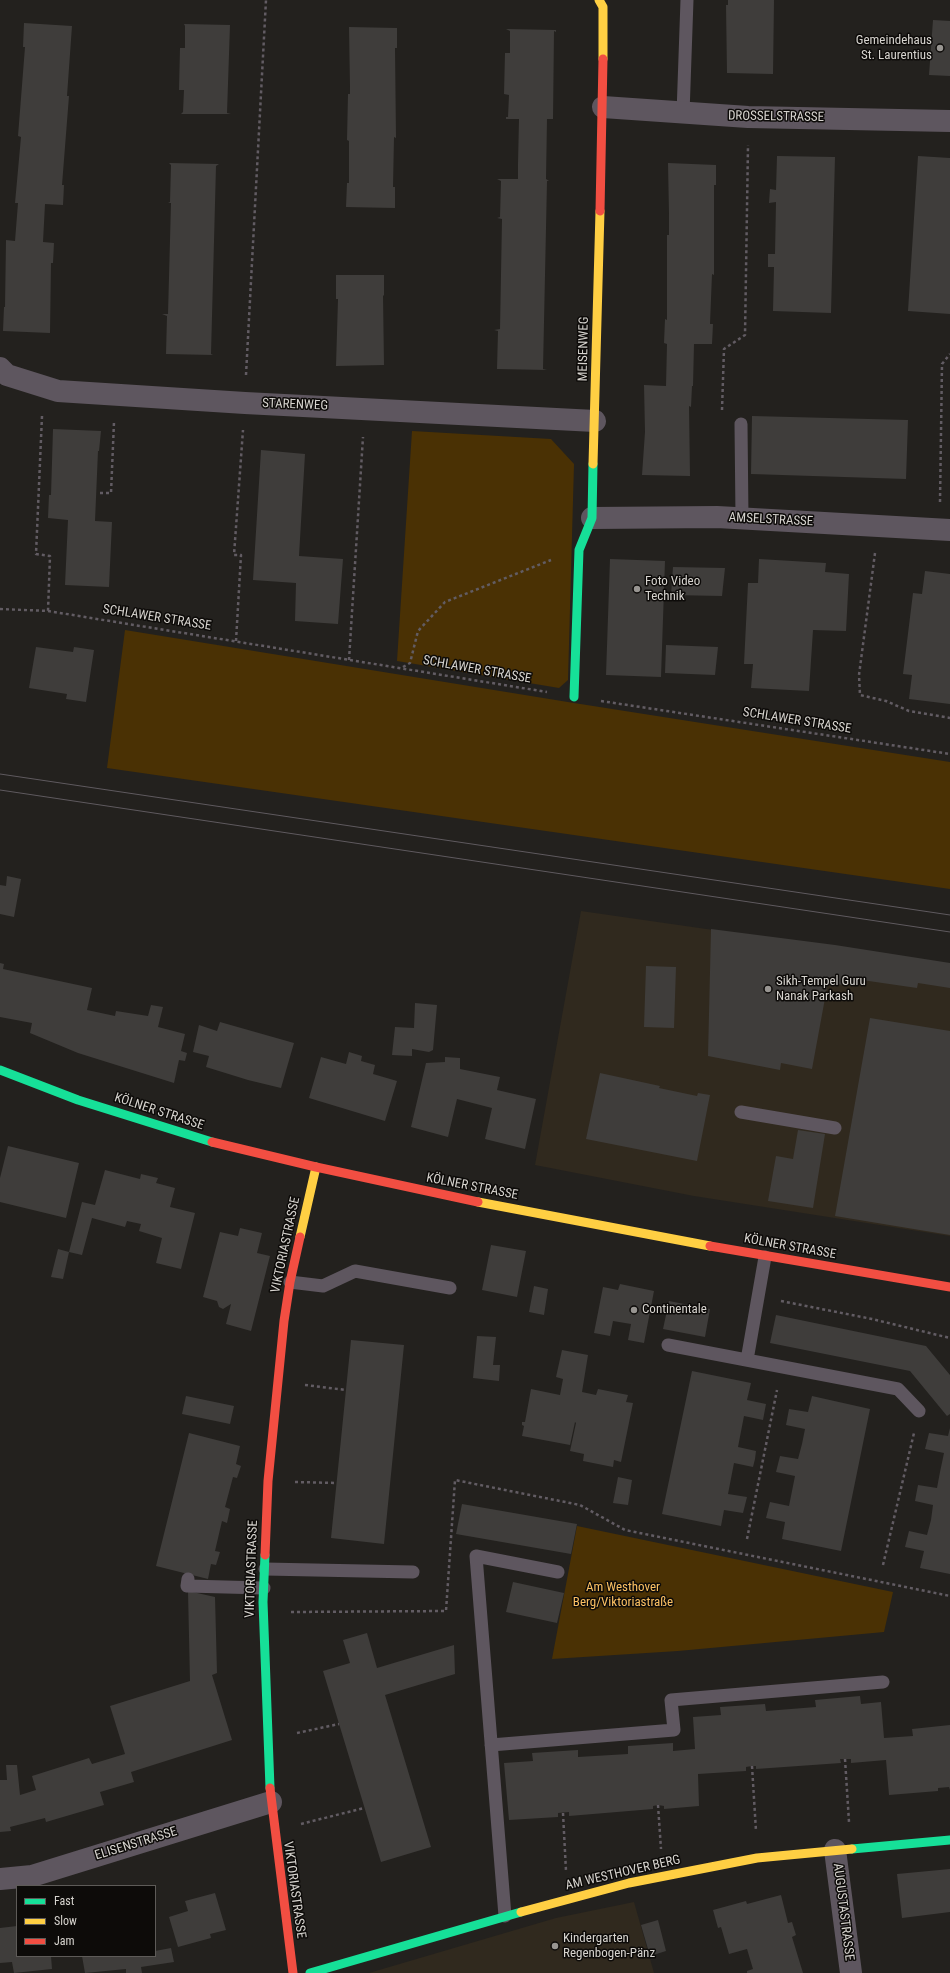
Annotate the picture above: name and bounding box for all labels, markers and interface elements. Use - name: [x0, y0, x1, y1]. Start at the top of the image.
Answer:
- place label: Gemeindehaus St. Laurentius: [856, 33, 932, 64]
- marker: Gemeindehaus St. Laurentius: [935, 43, 945, 53]
- street label: DROSSELSTRASSE: [728, 108, 824, 126]
- street label: MEISENWEG: [576, 316, 592, 382]
- street label: STARENWEG: [262, 396, 328, 414]
- street label: AMSELSTRASSE: [728, 510, 814, 530]
- place label: Foto Video Technik: [645, 574, 700, 605]
- marker: Foto Video Technik: [632, 584, 642, 594]
- street label: SCHLAWER STRASSE: [102, 602, 212, 634]
- street label: SCHLAWER STRASSE: [422, 653, 532, 687]
- street label: SCHLAWER STRASSE: [742, 705, 852, 737]
- place label: Sikh-Tempel Guru Nanak Parkash: [776, 974, 866, 1005]
- marker: Sikh-Tempel Guru Nanak Parkash: [763, 984, 773, 994]
- street label: KÖLNER STRASSE: [112, 1090, 206, 1134]
- street label: KÖLNER STRASSE: [425, 1170, 519, 1204]
- street label: VIKTORIASTRASSE: [268, 1196, 304, 1294]
- street label: KÖLNER STRASSE: [743, 1231, 837, 1263]
- place label: Continentale: [642, 1302, 707, 1318]
- marker: Continentale: [629, 1305, 639, 1315]
- street label: VIKTORIASTRASSE: [243, 1520, 261, 1618]
- park label: Am Westhover Berg/Viktoriastraße: [573, 1580, 673, 1611]
- street label: ELISENSTRASSE: [93, 1824, 179, 1864]
- street label: VIKTORIASTRASSE: [279, 1841, 309, 1939]
- street label: AM WESTHOVER BERG: [564, 1852, 682, 1894]
- street label: AUGUSTASTRASSE: [829, 1862, 857, 1962]
- legend: [16, 1885, 156, 1957]
- text: Fast: [54, 1894, 74, 1908]
- text: Slow: [54, 1914, 77, 1928]
- place label: Kindergarten Regenbogen-Pänz: [563, 1931, 655, 1962]
- text: Jam: [54, 1934, 75, 1948]
- marker: Kindergarten Regenbogen-Pänz: [550, 1941, 560, 1951]

